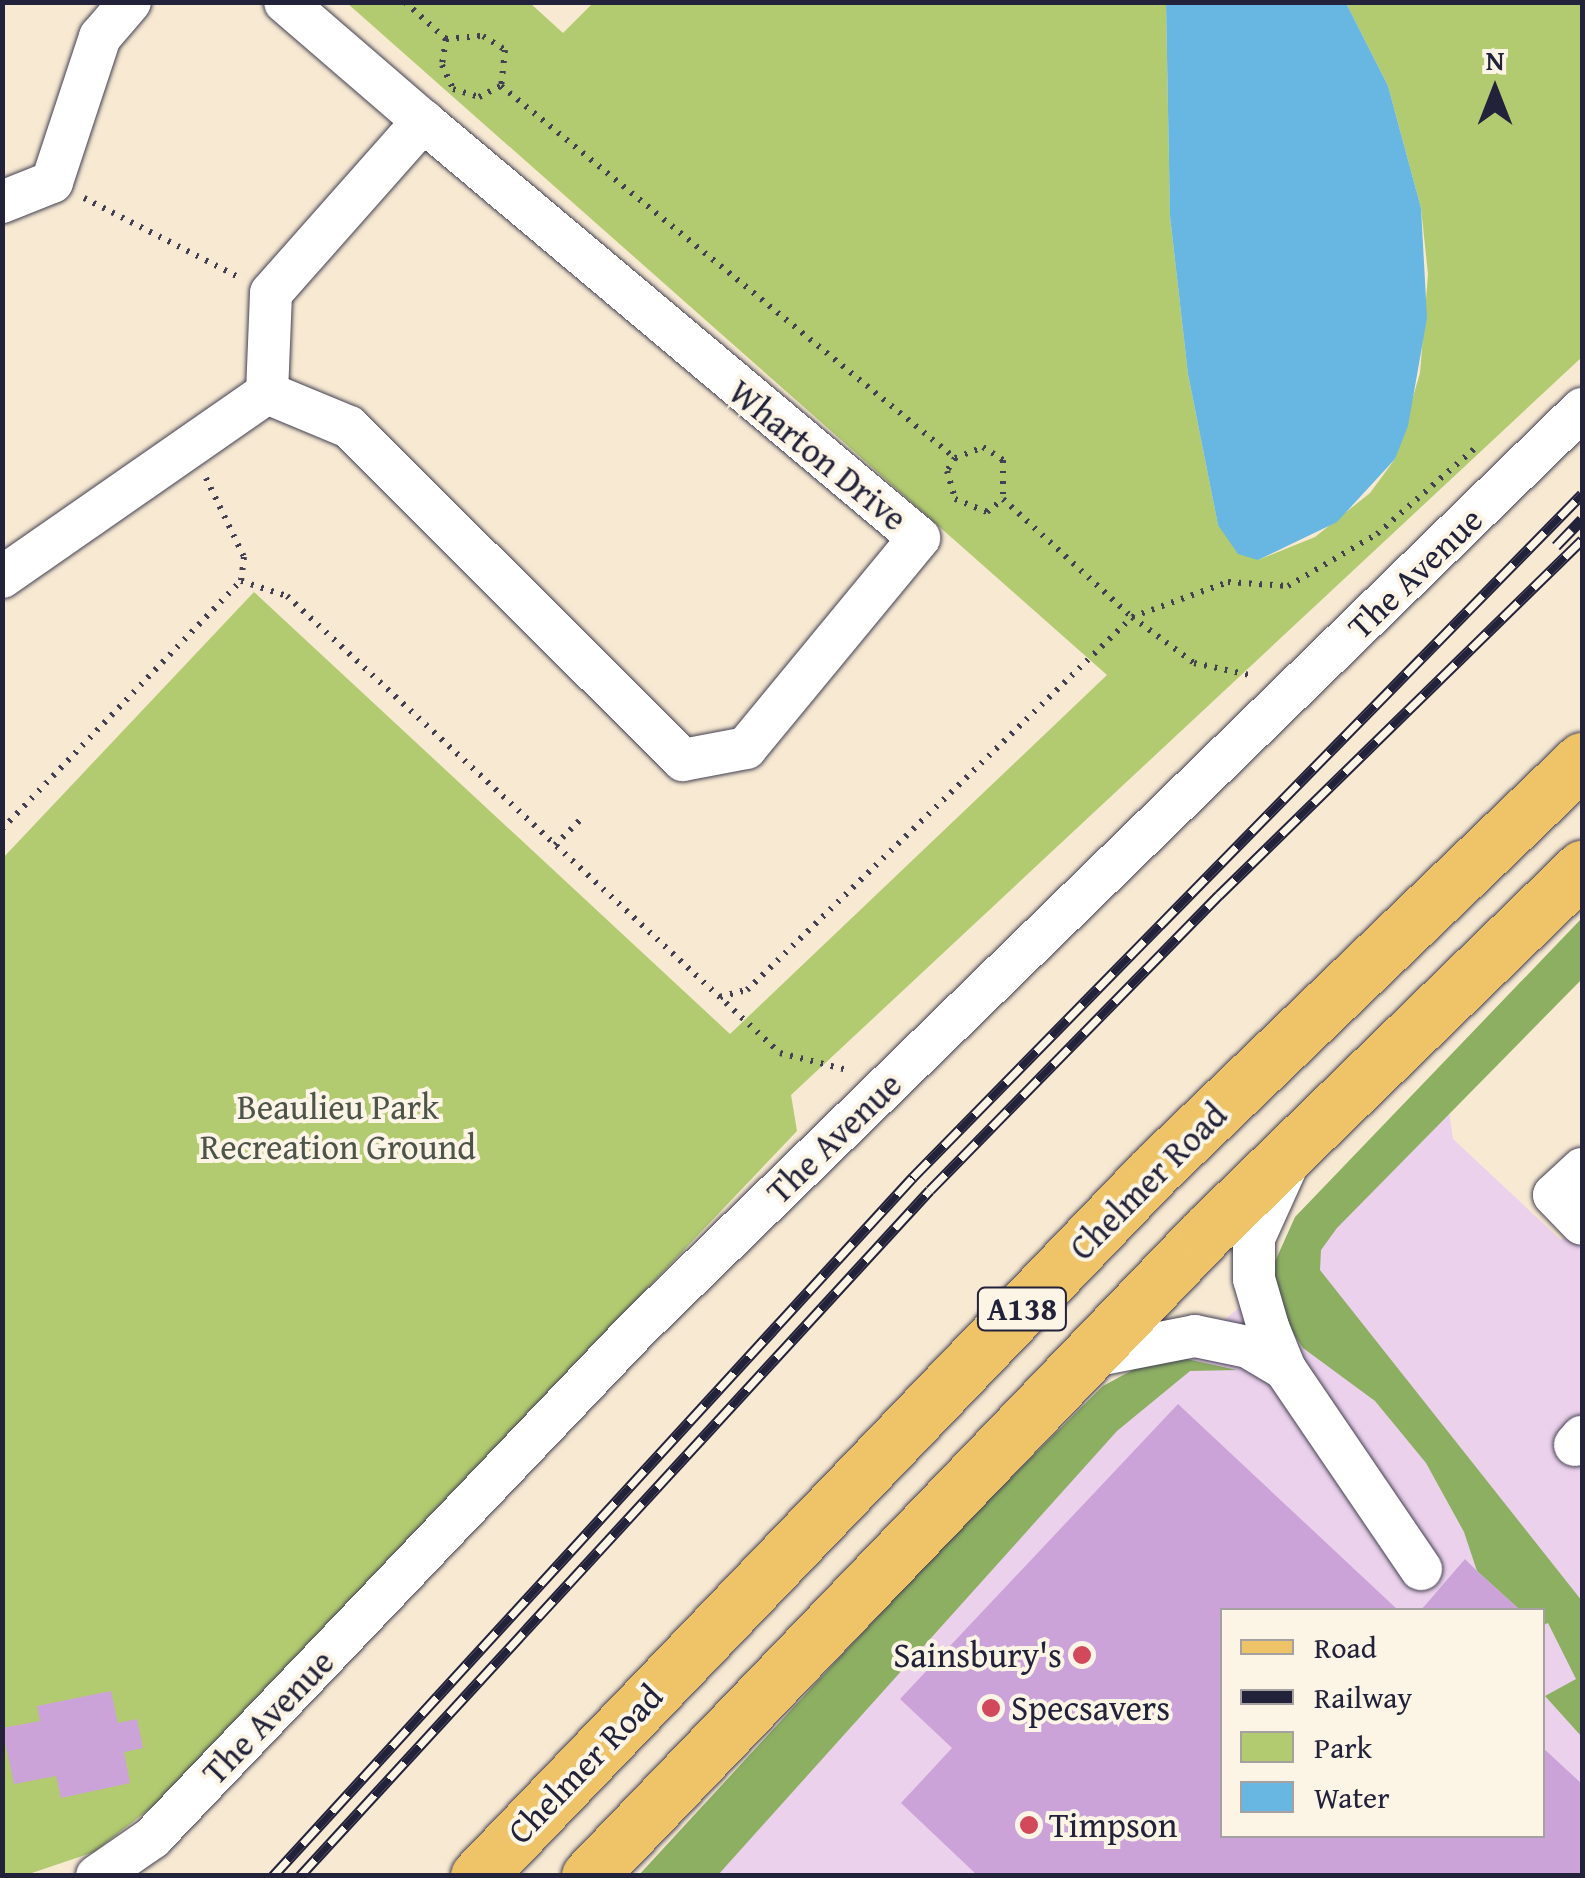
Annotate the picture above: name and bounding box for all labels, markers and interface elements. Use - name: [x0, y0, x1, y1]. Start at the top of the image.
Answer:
- text: N: [1486, 39, 1504, 80]
- north arrow: [1445, 40, 1545, 140]
- street label: Wharton Drive: [721, 371, 915, 539]
- street label: The Avenue: [1339, 499, 1491, 647]
- street label: The Avenue: [758, 1064, 910, 1212]
- park label: Beaulieu Park Recreation Ground: [200, 1086, 476, 1168]
- street label: Chelmer Road: [1061, 1094, 1235, 1268]
- road number: A138: [974, 1282, 1070, 1336]
- legend: [1220, 1608, 1545, 1838]
- text: Road: [1314, 1625, 1377, 1669]
- place label: Sainsbury's: [893, 1634, 1062, 1676]
- street label: The Avenue: [194, 1641, 342, 1793]
- marker: Sainsbury's: [1071, 1644, 1093, 1666]
- text: Railway: [1314, 1675, 1412, 1719]
- street label: Chelmer Road: [499, 1676, 671, 1852]
- place label: Specsavers: [1011, 1687, 1170, 1729]
- marker: Specsavers: [980, 1697, 1002, 1719]
- text: Park: [1314, 1725, 1372, 1769]
- text: Water: [1314, 1775, 1390, 1819]
- place label: Timpson: [1049, 1804, 1177, 1846]
- marker: Timpson: [1018, 1814, 1040, 1836]

